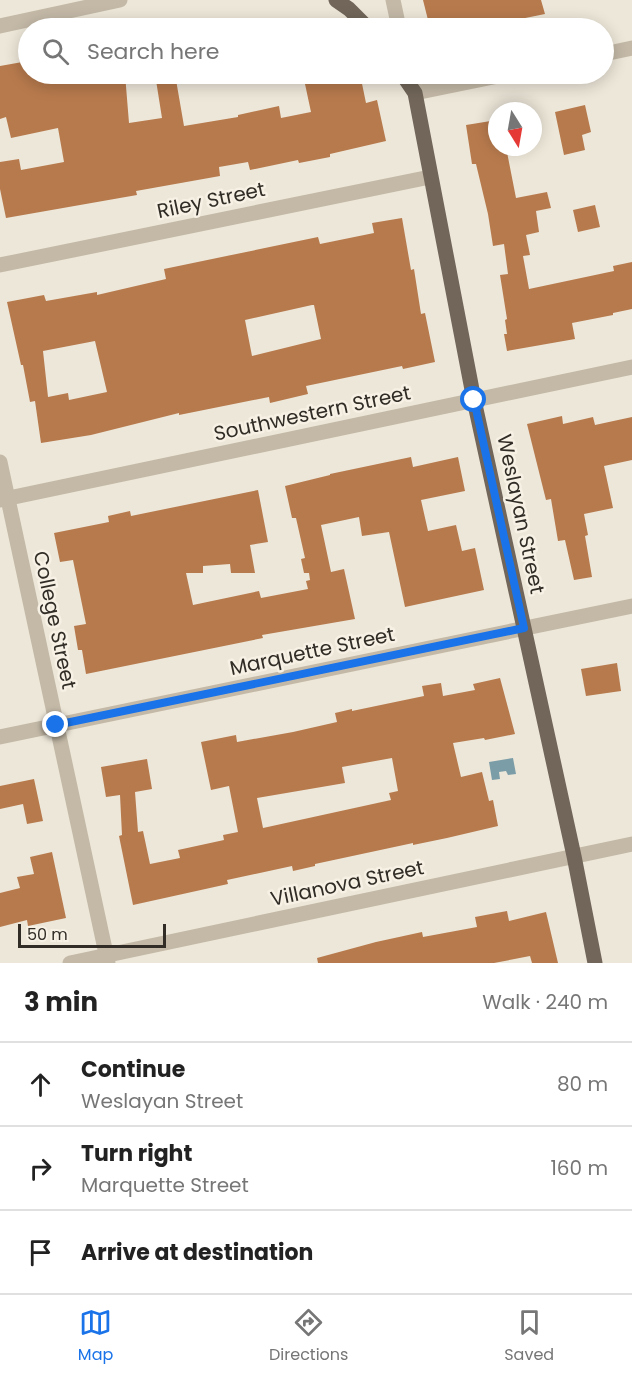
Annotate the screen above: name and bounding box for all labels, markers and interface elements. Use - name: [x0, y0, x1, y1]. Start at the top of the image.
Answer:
- search box: [18, 18, 614, 84]
- icon: search: [39, 35, 72, 68]
- text: Search here: [87, 36, 220, 67]
- north arrow: [488, 102, 542, 156]
- street label: Riley Street: [155, 175, 267, 225]
- street label: Southwestern Street: [211, 378, 413, 448]
- route start: [460, 386, 486, 412]
- street label: Weslayan Street: [490, 432, 552, 596]
- street label: College Street: [27, 548, 83, 692]
- street label: Marquette Street: [227, 620, 397, 682]
- route end: [42, 711, 68, 737]
- street label: Villanova Street: [268, 853, 426, 913]
- scale bar: [18, 921, 166, 948]
- text: 50 m: [27, 923, 68, 946]
- text: 3 min: [24, 984, 98, 1020]
- text: Walk · 240 m: [482, 988, 608, 1016]
- text: Continue: [81, 1054, 185, 1085]
- icon: ahead: [24, 1068, 57, 1101]
- text: 80 m: [557, 1070, 608, 1098]
- text: Weslayan Street: [81, 1087, 243, 1115]
- text: Turn right: [81, 1138, 192, 1169]
- icon: right: [24, 1152, 57, 1185]
- text: 160 m: [550, 1154, 608, 1182]
- text: Marquette Street: [81, 1171, 249, 1199]
- icon: arrive: [24, 1236, 57, 1269]
- text: Arrive at destination: [81, 1237, 313, 1268]
- tab: Map: [78, 1306, 113, 1367]
- tab: Directions: [269, 1306, 348, 1367]
- tab: Saved: [504, 1306, 554, 1367]

